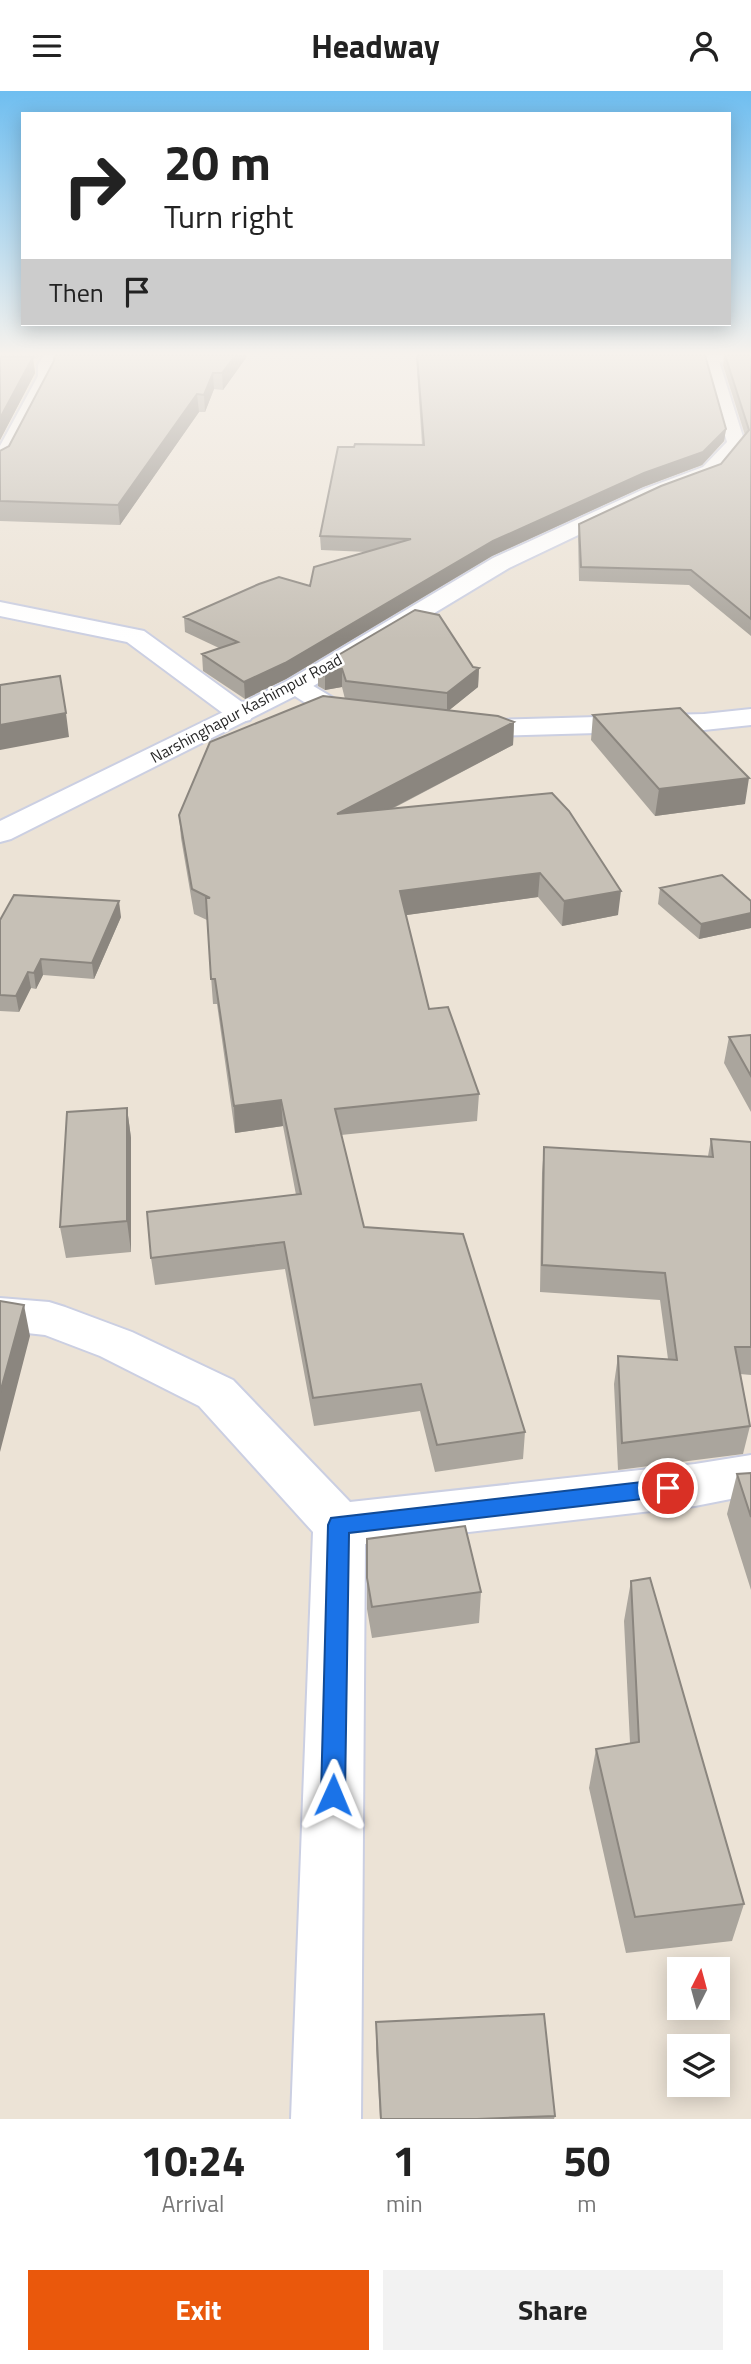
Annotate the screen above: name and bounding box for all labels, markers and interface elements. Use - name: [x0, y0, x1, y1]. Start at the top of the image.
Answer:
- text: Headway: [311, 22, 440, 70]
- icon: menu: [28, 27, 66, 65]
- icon: person: [685, 27, 723, 65]
- text: 20 m: [164, 124, 271, 199]
- icon: right: [49, 140, 140, 231]
- text: Turn right: [164, 192, 293, 240]
- text: Then: [49, 273, 104, 312]
- icon: arrive: [118, 273, 156, 311]
- street label: Narshinghapur Kashimpur Road: [146, 647, 346, 769]
- pin: [638, 1458, 698, 1518]
- icon: arrive: [649, 1469, 687, 1507]
- position arrow: [296, 1758, 370, 1832]
- north arrow: [667, 1957, 730, 2019]
- map controls: [667, 1957, 730, 2097]
- button: layers: [667, 2034, 730, 2097]
- text: 10:24: [141, 2128, 245, 2192]
- text: 1: [393, 2128, 416, 2192]
- text: 50: [563, 2128, 610, 2192]
- text: Arrival: [162, 2186, 224, 2221]
- text: min: [386, 2186, 423, 2221]
- text: m: [577, 2186, 596, 2221]
- button: Exit: [28, 2270, 369, 2350]
- button: Share: [383, 2270, 723, 2350]

